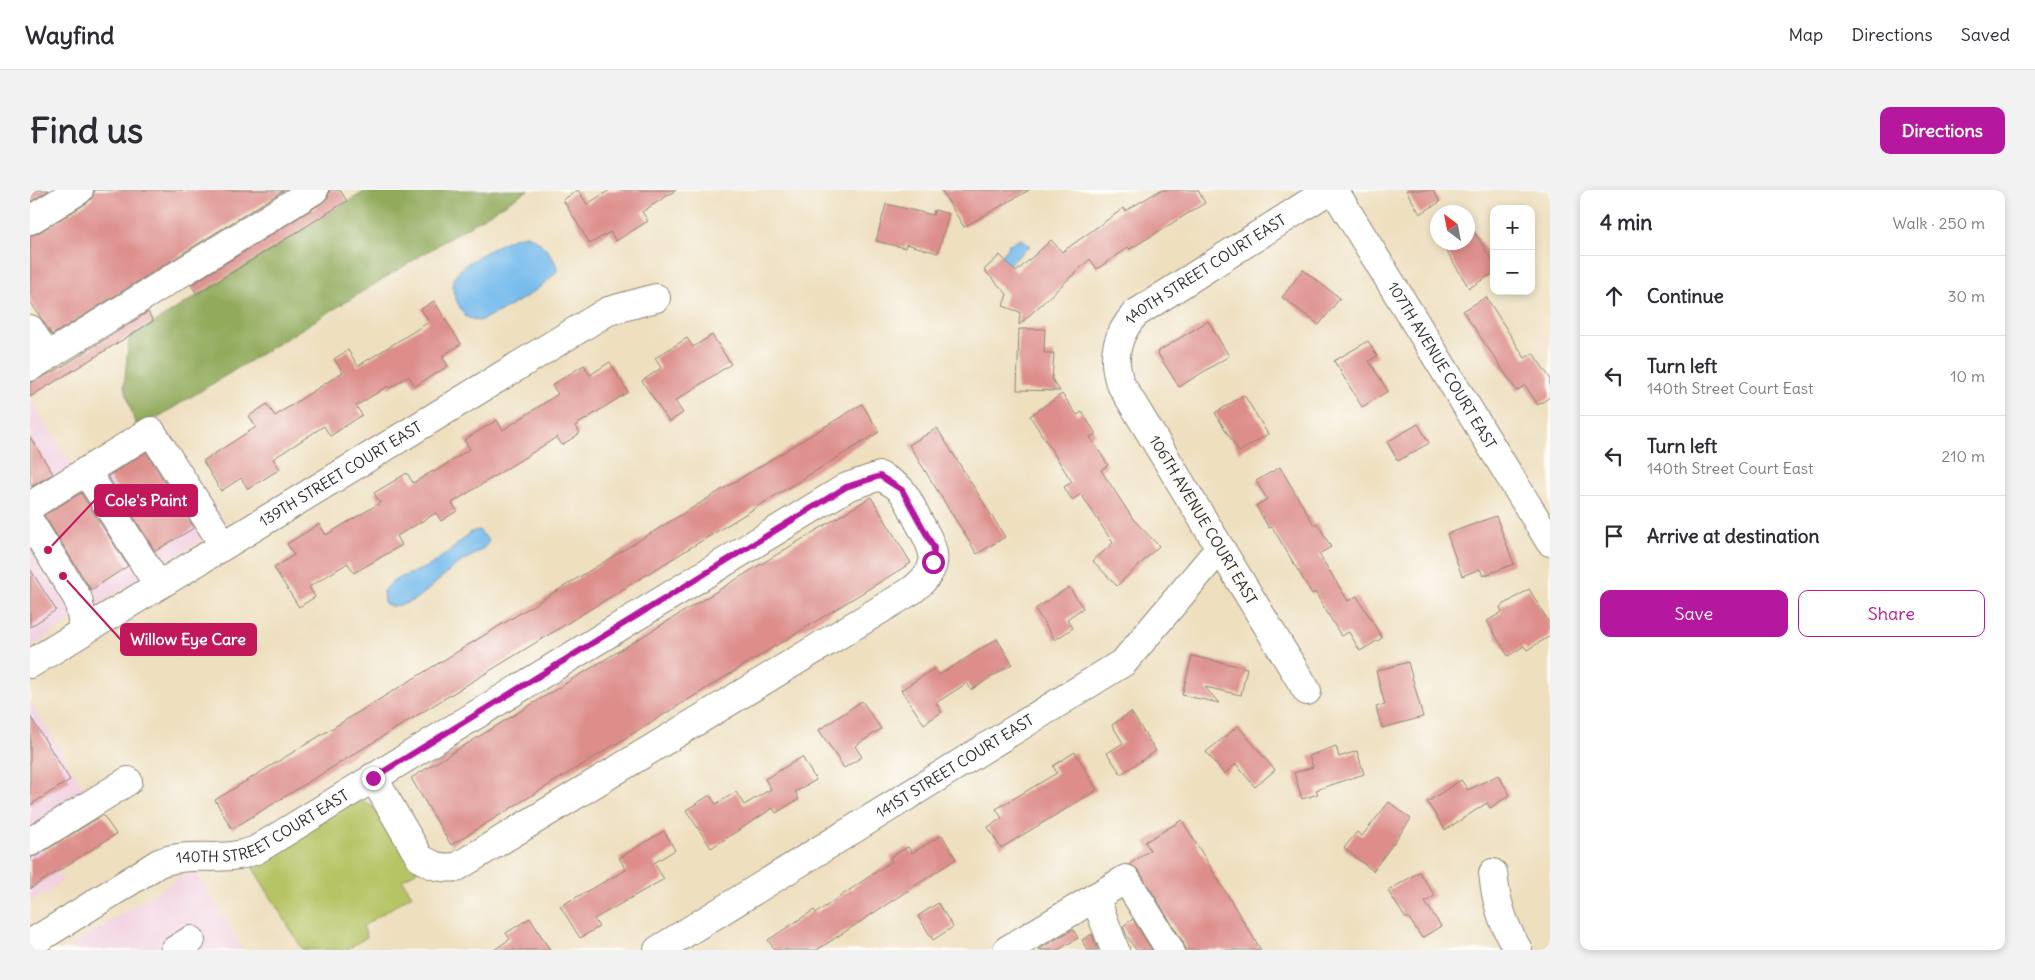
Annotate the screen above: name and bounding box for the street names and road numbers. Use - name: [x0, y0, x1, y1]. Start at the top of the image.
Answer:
- street label: 140TH STREET COURT EAST: [1120, 210, 1289, 328]
- street label: 107TH AVENUE COURT EAST: [1384, 278, 1501, 452]
- street label: 139TH STREET COURT EAST: [256, 417, 425, 531]
- street label: 106TH AVENUE COURT EAST: [1145, 432, 1262, 608]
- street label: 141ST STREET COURT EAST: [872, 710, 1037, 822]
- street label: 140TH STREET COURT EAST: [175, 785, 352, 867]

